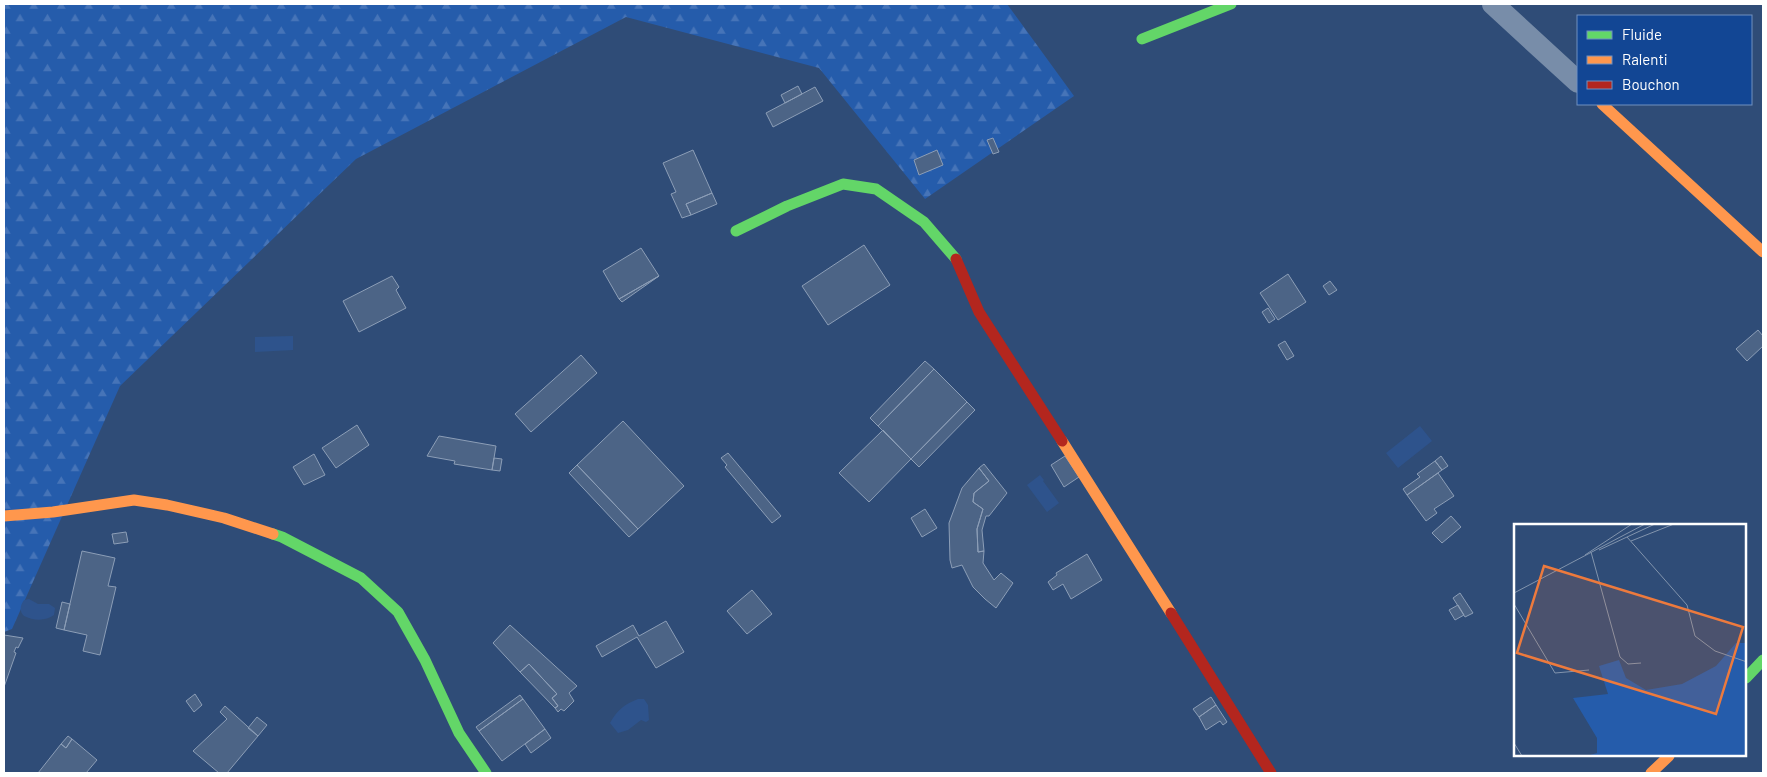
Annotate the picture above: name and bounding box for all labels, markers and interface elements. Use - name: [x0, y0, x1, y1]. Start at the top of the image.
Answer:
- legend: [1577, 15, 1752, 105]
- text: Fluide: [1622, 25, 1662, 43]
- text: Ralenti: [1622, 50, 1668, 68]
- text: Bouchon: [1622, 75, 1680, 93]
- inset map: [1514, 524, 1747, 757]

